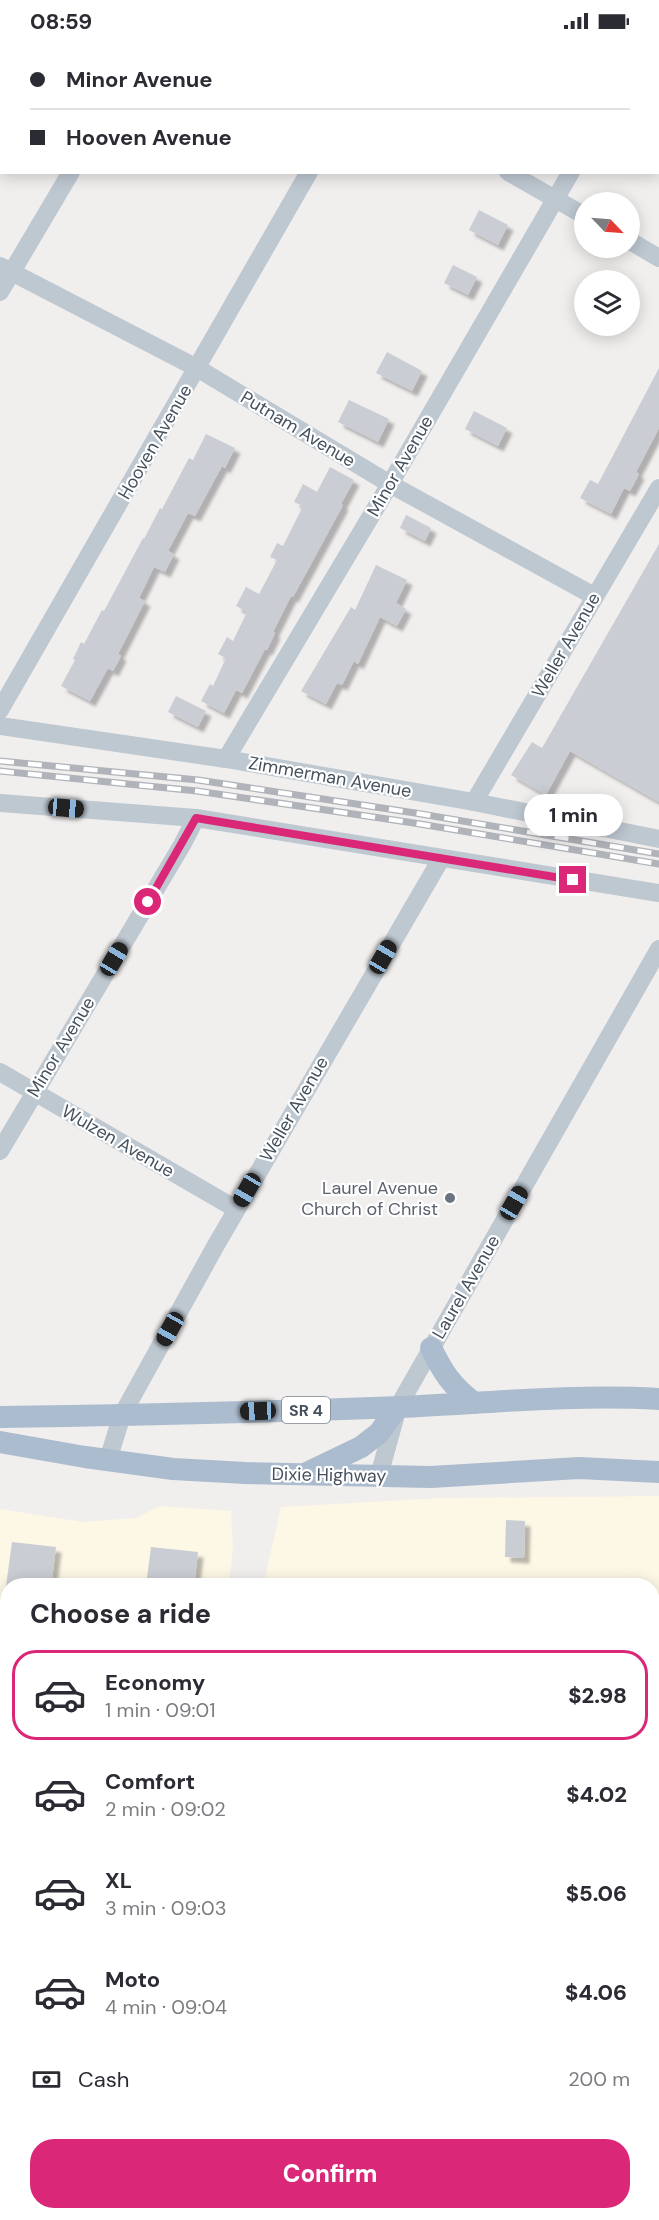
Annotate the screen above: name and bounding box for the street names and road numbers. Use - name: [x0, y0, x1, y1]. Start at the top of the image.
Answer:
- street label: Hooven Avenue: [112, 380, 198, 504]
- street label: Putnam Avenue: [236, 385, 360, 473]
- street label: Minor Avenue: [361, 411, 439, 521]
- street label: Weller Avenue: [526, 588, 606, 702]
- street label: Zimmerman Avenue: [247, 751, 413, 803]
- street label: Minor Avenue: [22, 992, 100, 1102]
- street label: Weller Avenue: [254, 1052, 334, 1166]
- street label: Wulzen Avenue: [57, 1099, 179, 1183]
- street label: Laurel Avenue: [427, 1231, 505, 1343]
- road number: SR 4: [282, 1397, 330, 1423]
- street label: Dixie Highway: [271, 1462, 387, 1488]

